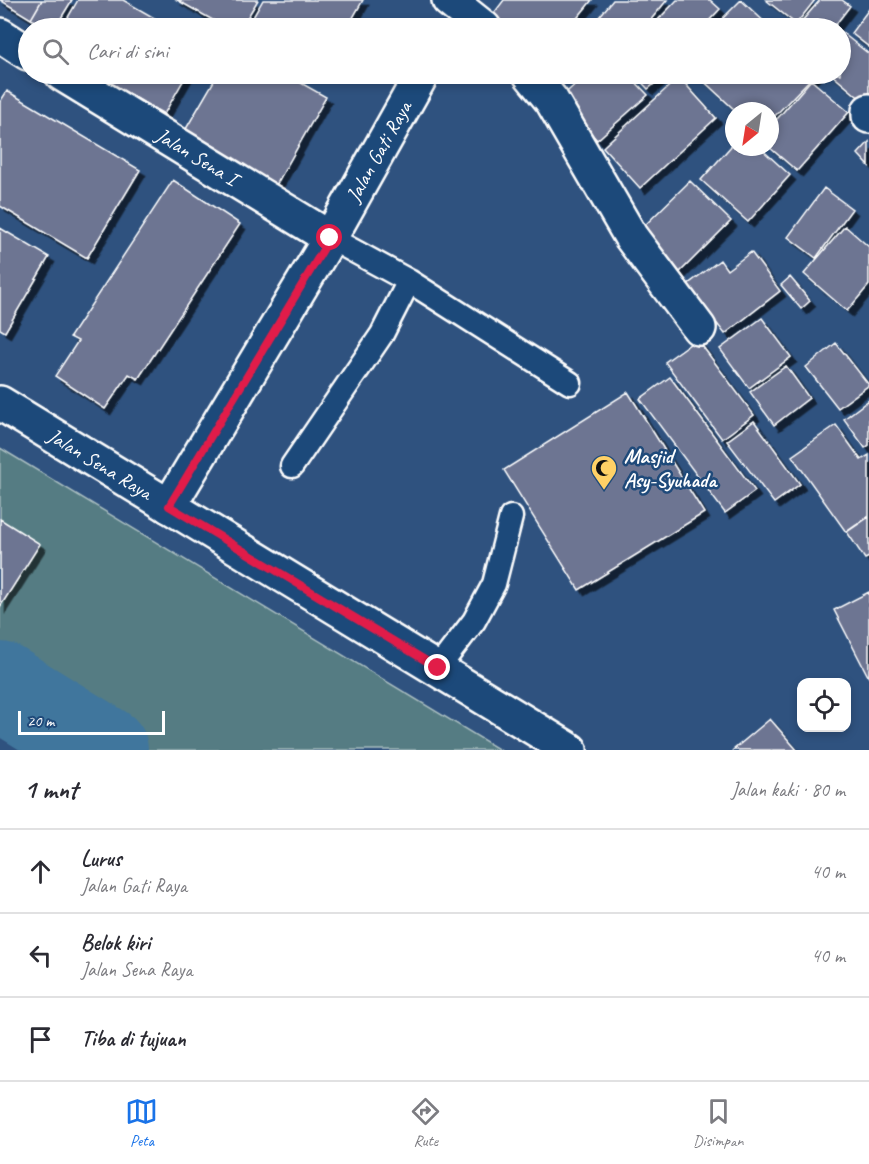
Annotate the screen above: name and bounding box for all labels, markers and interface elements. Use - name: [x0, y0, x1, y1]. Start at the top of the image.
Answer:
- search box: [18, 18, 851, 84]
- icon: search: [39, 35, 72, 68]
- text: Cari di sini: [87, 37, 168, 65]
- street label: Jalan Gati Raya: [340, 94, 418, 207]
- north arrow: [725, 102, 779, 156]
- street label: Jalan Sena I: [150, 121, 246, 194]
- route start: [316, 224, 342, 250]
- street label: Jalan Sena Raya: [42, 422, 159, 507]
- place label: Masjid Asy-Syuhada: [624, 443, 718, 494]
- mosque icon: Masjid Asy-Syuhada: [589, 453, 619, 491]
- route end: [424, 654, 450, 680]
- map controls: [797, 678, 851, 732]
- button: locate: [797, 678, 851, 732]
- scale bar: [18, 708, 165, 736]
- text: 20 m: [27, 711, 54, 731]
- text: 1 mnt: [24, 773, 77, 806]
- text: Jalan kaki · 80 m: [731, 777, 845, 802]
- text: Lurus: [81, 845, 121, 873]
- icon: ahead: [24, 855, 57, 888]
- text: 40 m: [811, 859, 845, 884]
- text: Jalan Gati Raya: [81, 873, 187, 898]
- text: Belok kiri: [81, 929, 150, 957]
- icon: left: [24, 939, 57, 972]
- text: 40 m: [811, 943, 845, 968]
- text: Jalan Sena Raya: [81, 957, 193, 982]
- icon: arrive: [24, 1023, 57, 1056]
- text: Tiba di tujuan: [81, 1025, 186, 1053]
- tab: Peta: [125, 1095, 158, 1151]
- tab: Rute: [409, 1095, 442, 1151]
- tab: Disimpan: [693, 1095, 744, 1151]

